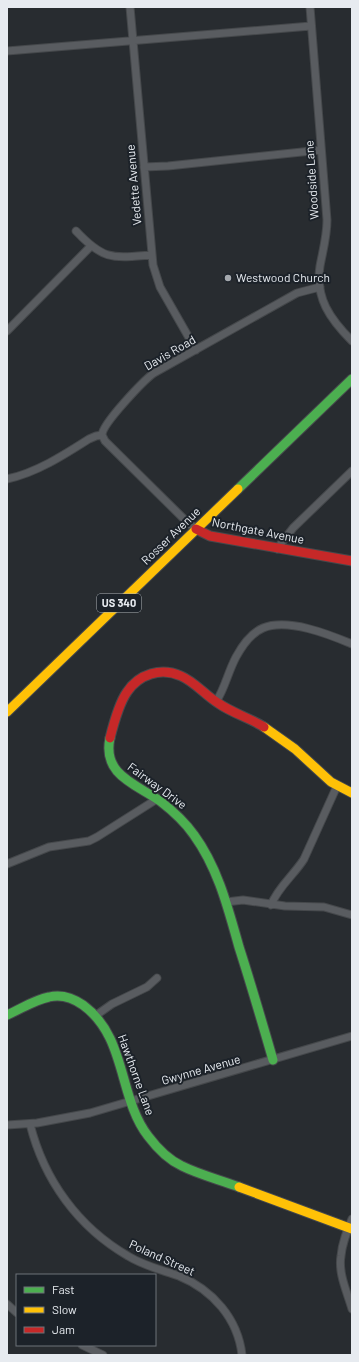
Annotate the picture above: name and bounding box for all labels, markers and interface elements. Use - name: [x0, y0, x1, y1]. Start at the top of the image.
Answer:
- street label: Woodside Lane: [301, 140, 321, 220]
- street label: Vedette Avenue: [122, 144, 144, 226]
- place label: Westwood Church: [236, 270, 330, 284]
- marker: Westwood Church: [223, 273, 233, 283]
- street label: Davis Road: [141, 332, 198, 372]
- street label: Rosser Avenue: [138, 504, 203, 567]
- street label: Northgate Avenue: [211, 514, 305, 546]
- road number: US 340: [97, 594, 141, 612]
- street label: Fairway Drive: [125, 759, 190, 811]
- street label: Hawthorne Lane: [116, 1032, 158, 1117]
- street label: Gwynne Avenue: [160, 1051, 242, 1087]
- street label: Poland Street: [127, 1236, 197, 1278]
- legend: [16, 1274, 156, 1346]
- text: Fast: [52, 1282, 75, 1296]
- text: Slow: [52, 1302, 77, 1316]
- text: Jam: [52, 1322, 75, 1336]

